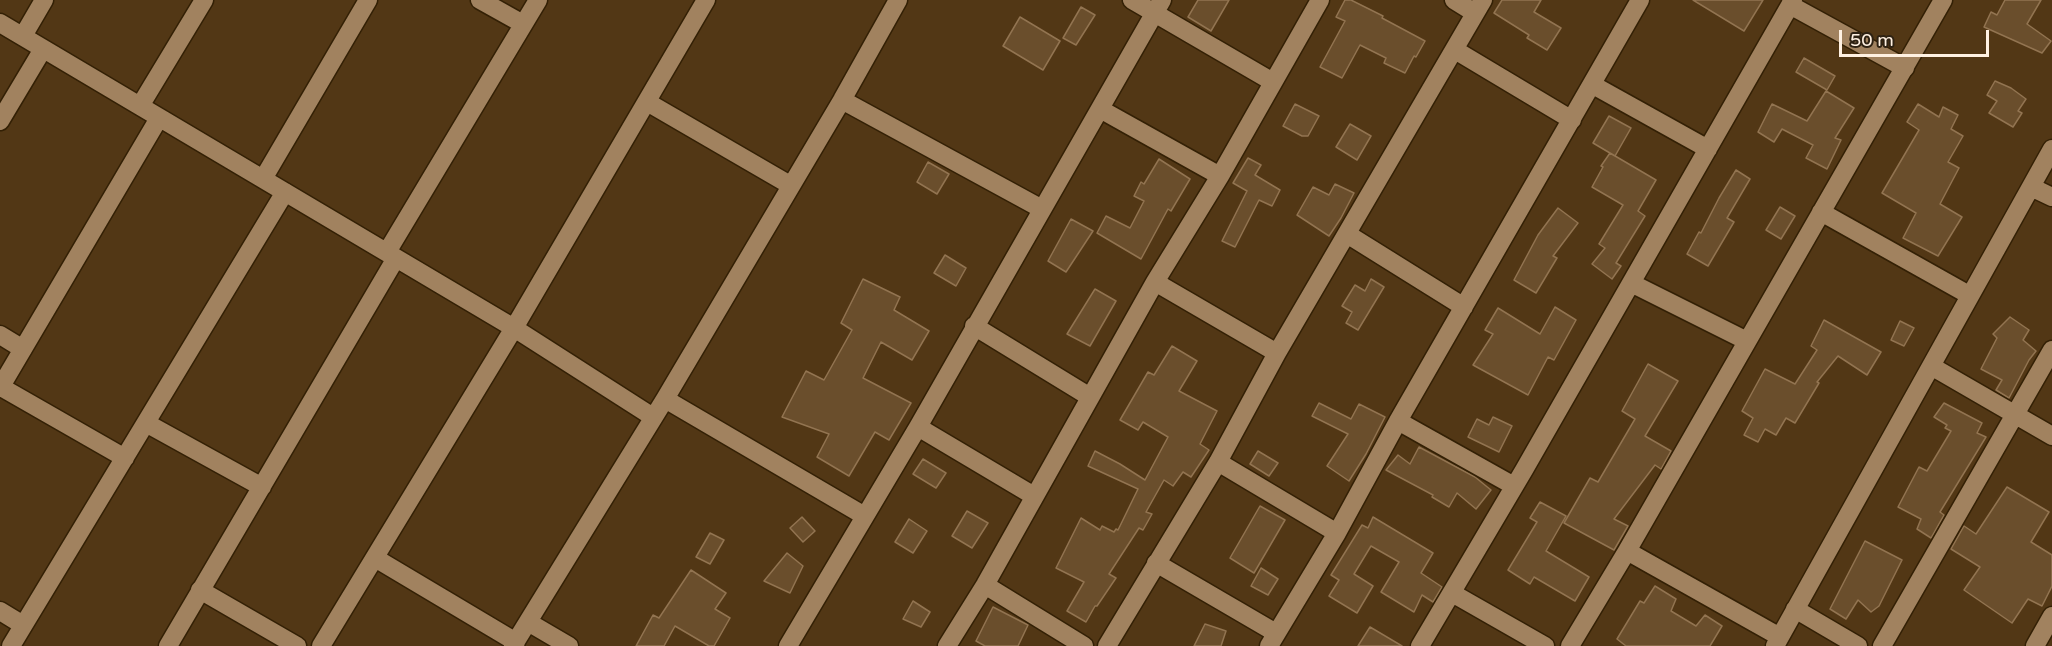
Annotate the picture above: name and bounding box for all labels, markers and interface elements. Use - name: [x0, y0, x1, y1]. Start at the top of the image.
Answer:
- scale bar: [1842, 18, 1992, 56]
- text: 50 m: [1850, 29, 1894, 51]

